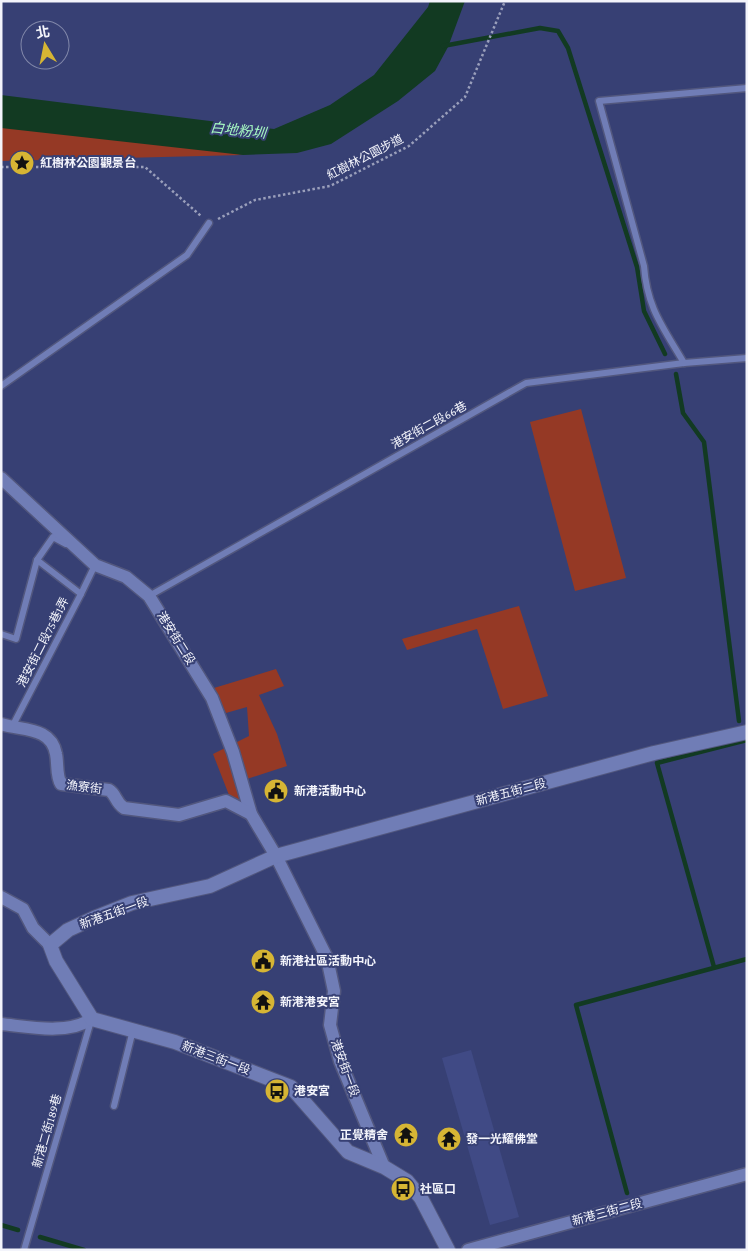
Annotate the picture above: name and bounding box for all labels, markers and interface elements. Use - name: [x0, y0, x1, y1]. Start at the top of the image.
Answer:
- north arrow: [20, 20, 70, 70]
- text: 北: [34, 23, 51, 41]
- water label: 白地粉圳: [209, 119, 269, 141]
- street label: 紅樹林公園步道: [324, 132, 406, 182]
- place icon: 紅樹林公園觀景台: [9, 150, 35, 176]
- place label: 紅樹林公園觀景台: [40, 156, 136, 170]
- street label: 港安街二段66巷: [389, 398, 469, 452]
- street label: 港安街二段75巷1弄: [14, 595, 72, 689]
- street label: 港安街二段: [154, 609, 198, 667]
- street label: 新港五街二段: [474, 776, 548, 808]
- street label: 漁寮街: [65, 778, 103, 796]
- public building icon: 新港活動中心: [263, 778, 289, 804]
- place label: 新港活動中心: [294, 784, 366, 798]
- street label: 新港五街一段: [78, 894, 150, 932]
- public building icon: 新港社區活動中心: [250, 948, 276, 974]
- place label: 新港社區活動中心: [280, 954, 376, 968]
- temple icon: 新港港安宮: [250, 989, 276, 1015]
- place label: 新港港安宮: [280, 995, 340, 1009]
- street label: 港安街一段: [328, 1037, 362, 1099]
- street label: 新港三街一段: [180, 1039, 252, 1077]
- bus stop icon: 港安宮: [264, 1078, 290, 1104]
- place label: 港安宮: [294, 1084, 330, 1098]
- street label: 新港二街189巷: [30, 1092, 64, 1170]
- temple icon: 正覺精舍: [393, 1122, 419, 1148]
- temple icon: 發一光耀佛堂: [436, 1126, 462, 1152]
- place label: 正覺精舍: [340, 1128, 388, 1142]
- place label: 發一光耀佛堂: [466, 1132, 538, 1146]
- bus stop icon: 社區口: [390, 1176, 416, 1202]
- place label: 社區口: [420, 1182, 456, 1196]
- street label: 新港三街二段: [570, 1196, 644, 1228]

